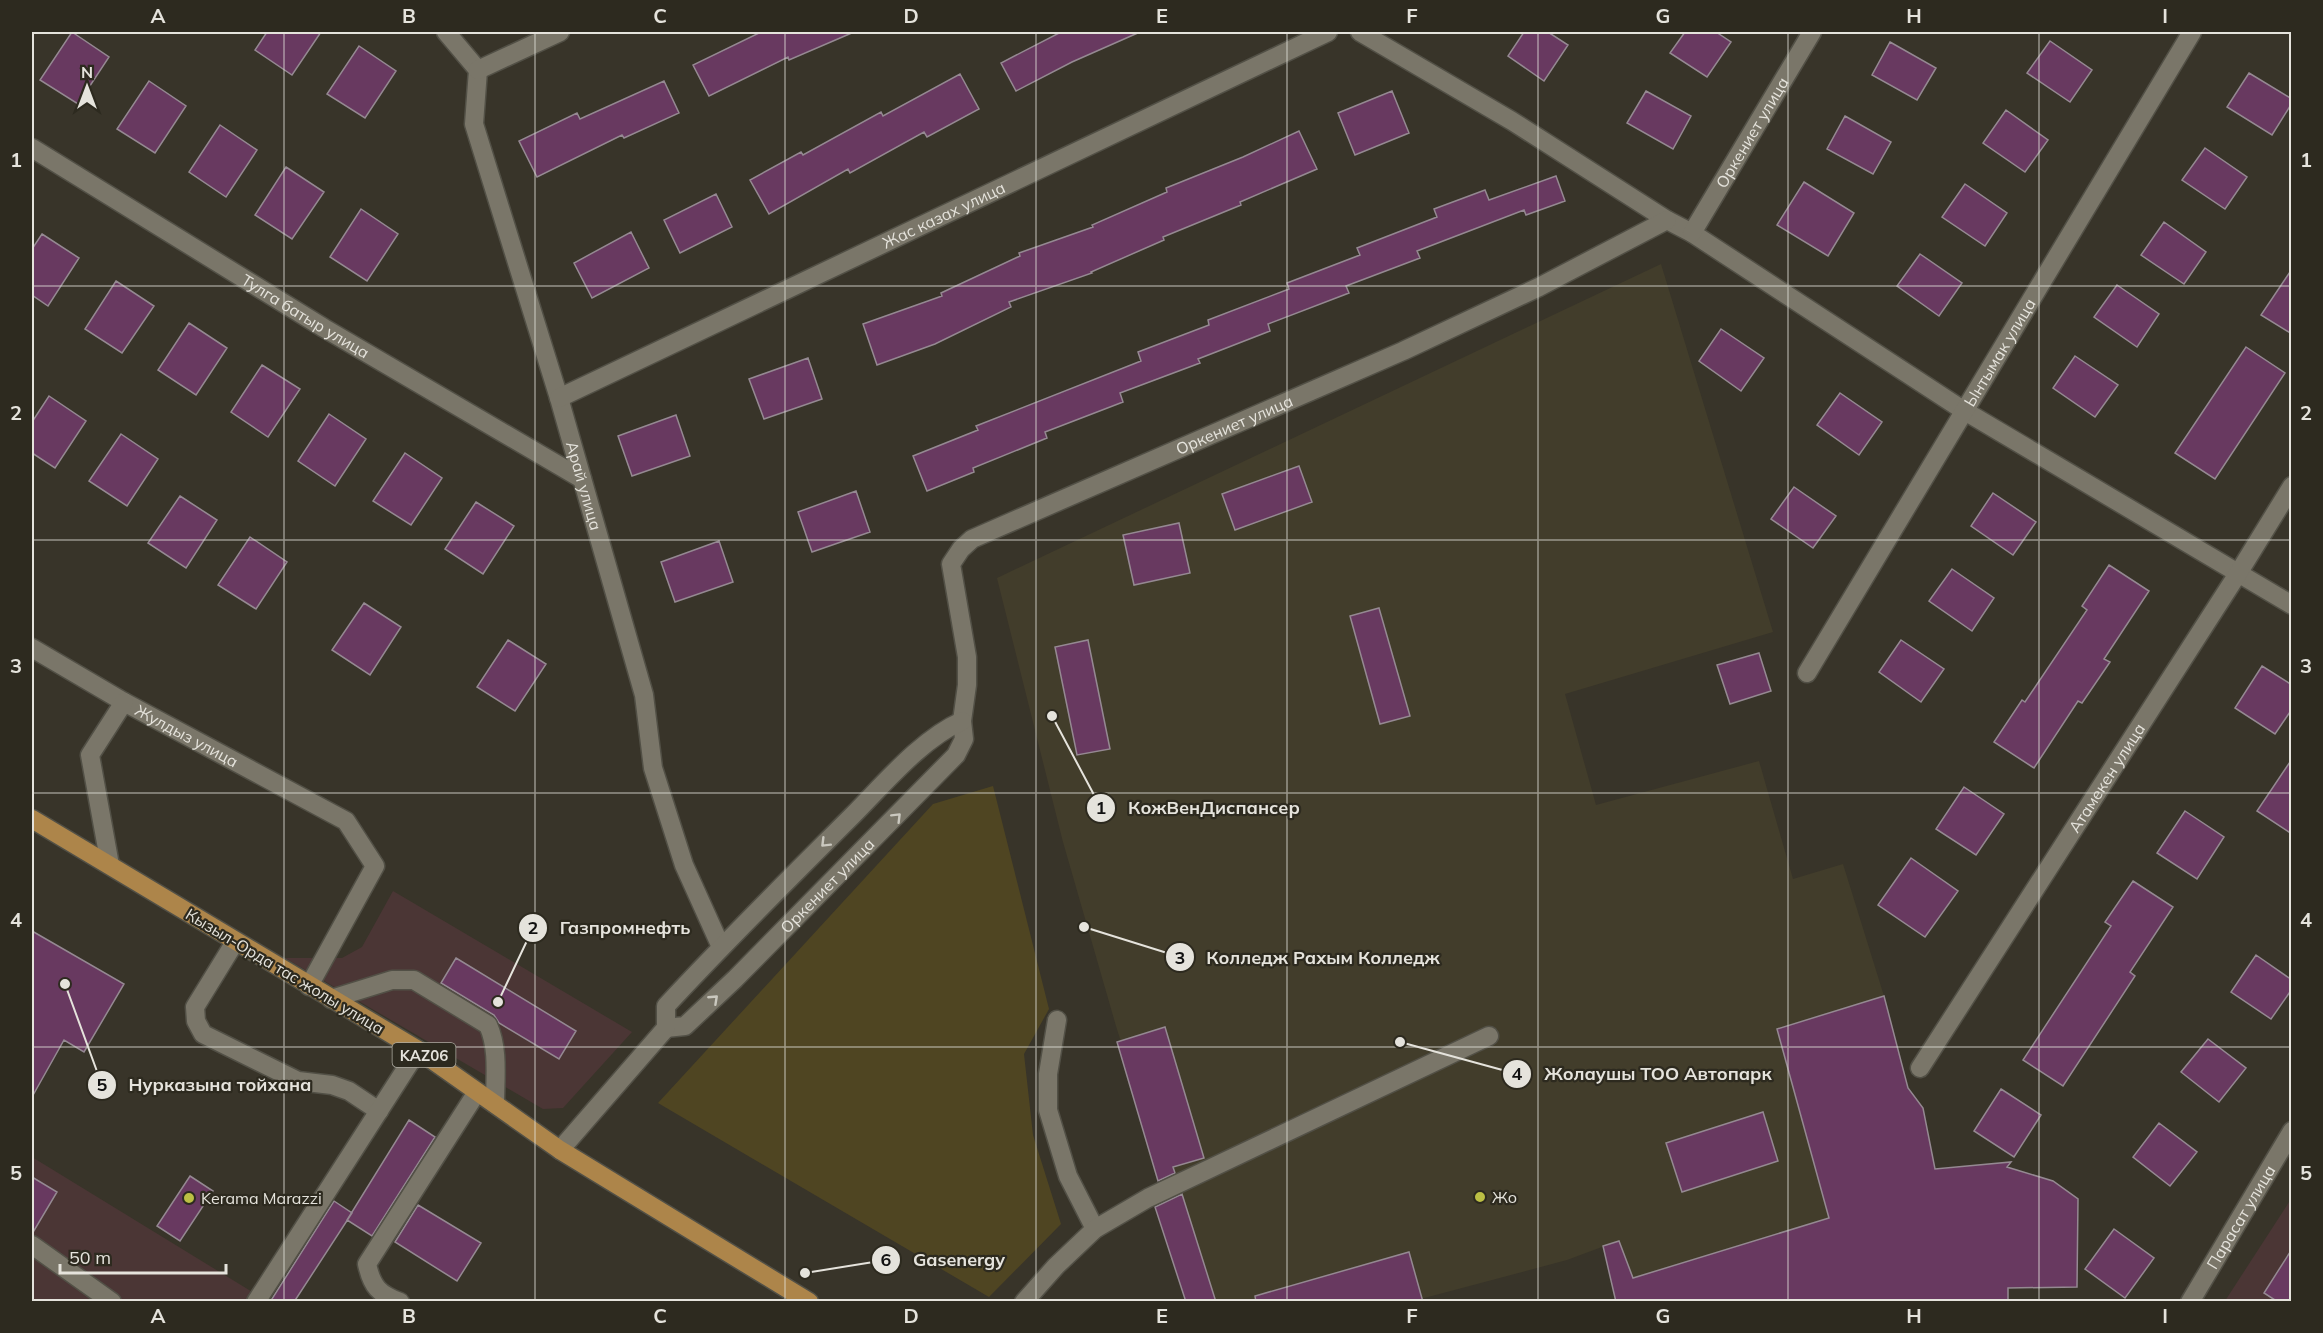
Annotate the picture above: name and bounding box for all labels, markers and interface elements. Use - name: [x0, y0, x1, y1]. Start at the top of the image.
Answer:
- text: A: [151, 3, 166, 28]
- text: B: [402, 3, 416, 28]
- text: C: [653, 3, 667, 28]
- text: D: [903, 3, 919, 28]
- text: E: [1156, 3, 1168, 28]
- text: F: [1406, 3, 1418, 28]
- text: G: [1656, 3, 1670, 28]
- text: H: [1906, 3, 1922, 28]
- text: I: [2162, 3, 2168, 28]
- north arrow: [57, 57, 117, 117]
- text: N: [81, 62, 93, 82]
- street label: Оркениет улица: [1711, 73, 1793, 192]
- text: 1: [10, 147, 22, 172]
- text: 1: [2300, 147, 2312, 172]
- street label: Жас казах улица: [879, 177, 1008, 253]
- street label: Тулга батыр улица: [238, 270, 373, 362]
- street label: Ынтымак улица: [1959, 295, 2040, 410]
- street label: Оркениет улица: [1173, 390, 1296, 459]
- text: 2: [10, 400, 22, 425]
- text: 2: [2300, 400, 2312, 425]
- street label: Арай улица: [562, 439, 606, 533]
- text: 3: [10, 653, 22, 678]
- text: 3: [2300, 653, 2312, 678]
- street label: Жулдыз улица: [132, 700, 242, 771]
- street label: Атамекен улица: [2064, 719, 2149, 836]
- callout: КожВенДиспансер: [1086, 790, 1312, 826]
- text: 1: [1096, 796, 1106, 819]
- text: КожВенДиспансер: [1128, 796, 1300, 819]
- one-way arrow: [889, 814, 900, 825]
- street label: Оркениет улица: [776, 834, 878, 937]
- one-way arrow: [822, 835, 833, 846]
- street label: Кызыл-Орда тас жолы улица: [182, 904, 388, 1038]
- text: 4: [10, 907, 22, 932]
- text: 4: [2300, 907, 2312, 932]
- callout: Газпромнефть: [518, 910, 702, 946]
- text: 2: [528, 916, 538, 939]
- text: Газпромнефть: [560, 916, 690, 939]
- callout: Колледж Рахым Колледж: [1165, 939, 1452, 975]
- text: 3: [1175, 946, 1185, 969]
- text: Колледж Рахым Колледж: [1206, 946, 1440, 969]
- one-way arrow: [707, 995, 717, 1006]
- road number: KАZ06: [392, 1043, 456, 1067]
- callout: Жолаушы ТОО Автопарк: [1502, 1056, 1784, 1092]
- text: 4: [1512, 1062, 1523, 1085]
- text: Жолаушы ТОО Автопарк: [1544, 1062, 1773, 1085]
- callout: Нурказына тойхана: [87, 1067, 323, 1103]
- text: 5: [97, 1073, 108, 1096]
- text: Нурказына тойхана: [129, 1073, 311, 1096]
- text: 5: [10, 1160, 22, 1185]
- text: 5: [2300, 1160, 2312, 1185]
- street label: Парасат улица: [2202, 1161, 2279, 1273]
- place label: Жо: [1492, 1187, 1517, 1207]
- place label: Kerama Marazzi: [201, 1188, 322, 1208]
- marker: Жо: [1473, 1190, 1487, 1204]
- marker: Kerama Marazzi: [182, 1191, 196, 1205]
- scale bar: [60, 1237, 226, 1275]
- callout: Gasenergy: [871, 1242, 1017, 1278]
- text: 50 m: [69, 1246, 111, 1269]
- text: 6: [881, 1248, 892, 1271]
- text: Gasenergy: [913, 1248, 1005, 1271]
- text: A: [151, 1303, 166, 1328]
- text: B: [402, 1303, 416, 1328]
- text: C: [653, 1303, 667, 1328]
- text: D: [903, 1303, 919, 1328]
- text: E: [1156, 1303, 1168, 1328]
- text: F: [1406, 1303, 1418, 1328]
- text: G: [1656, 1303, 1670, 1328]
- text: H: [1906, 1303, 1922, 1328]
- text: I: [2162, 1303, 2168, 1328]

